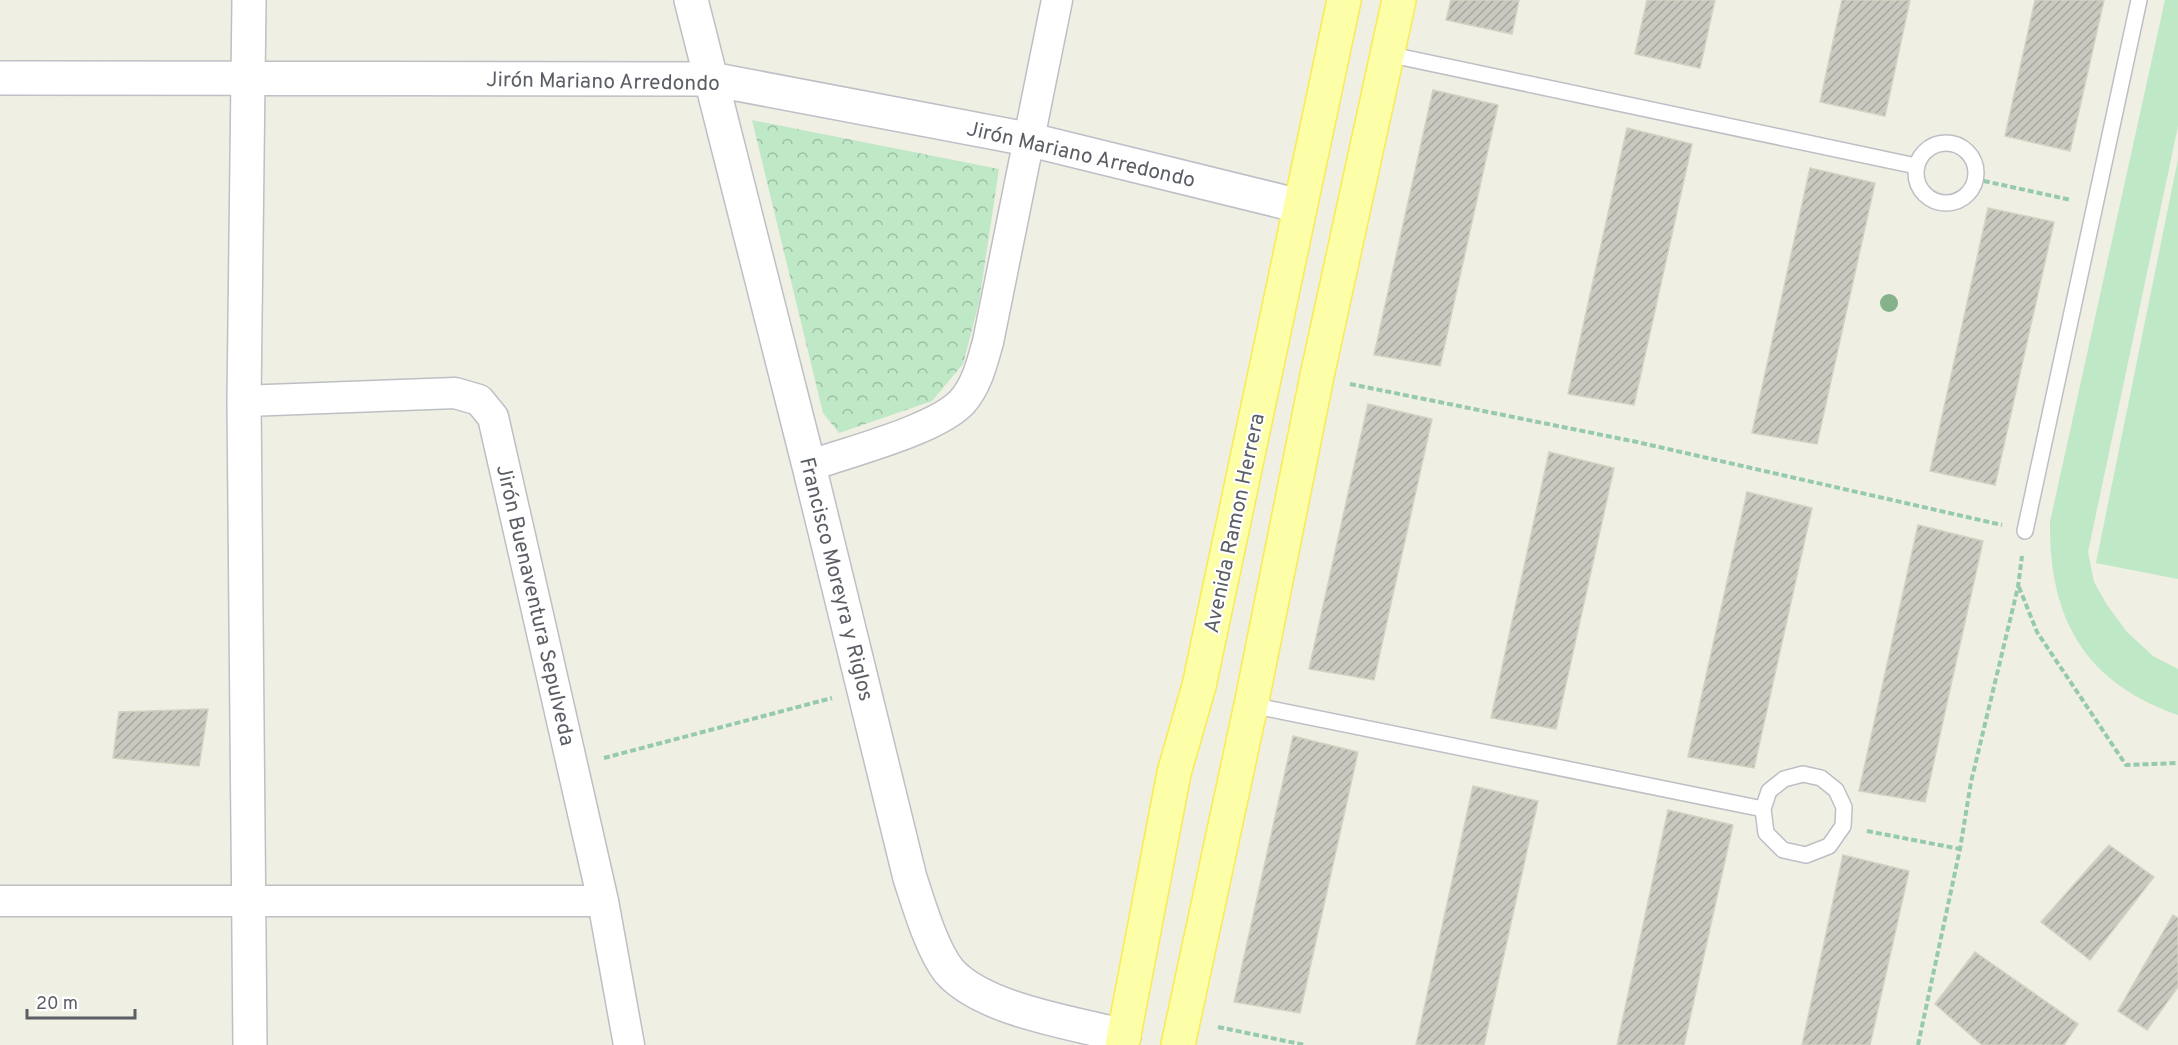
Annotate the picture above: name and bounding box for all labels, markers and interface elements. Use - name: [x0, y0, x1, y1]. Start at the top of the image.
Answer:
- street label: Jirón Mariano Arredondo: [486, 67, 720, 98]
- street label: Jirón Mariano Arredondo: [964, 116, 1198, 195]
- street label: Avenida Ramon Herrera: [1199, 411, 1272, 636]
- street label: Francisco Moreyra y Riglos: [792, 455, 879, 704]
- street label: Jirón Buenaventura Sepulveda: [489, 462, 580, 749]
- scale bar: [27, 982, 135, 1020]
- text: 20 m: [36, 993, 78, 1016]

